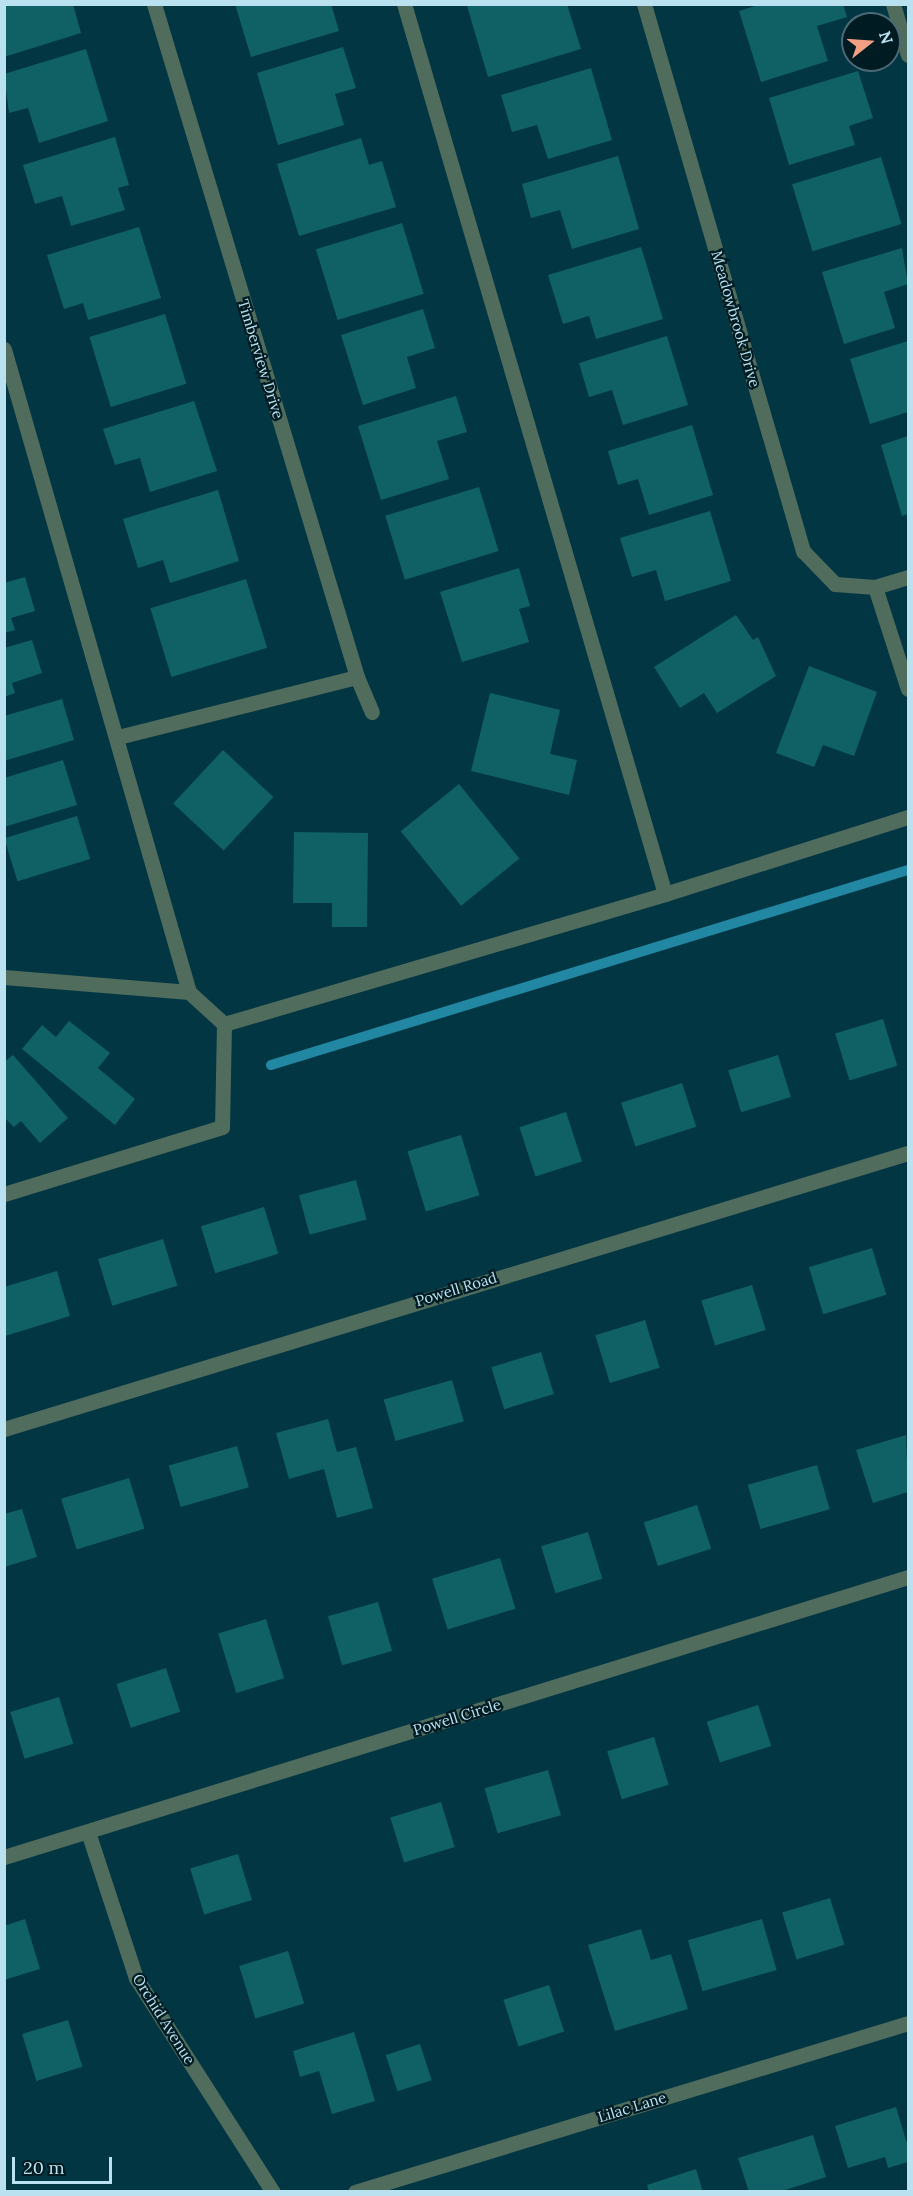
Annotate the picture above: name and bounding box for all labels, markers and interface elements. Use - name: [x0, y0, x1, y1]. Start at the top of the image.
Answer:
- north arrow: [841, 12, 901, 72]
- text: N: [875, 28, 898, 46]
- street label: Meadowbrook Drive: [708, 249, 764, 389]
- street label: Timberview Drive: [234, 297, 288, 421]
- street label: Powell Road: [413, 1268, 499, 1310]
- street label: Powell Circle: [411, 1695, 503, 1739]
- street label: Orchid Avenue: [129, 1970, 199, 2068]
- street label: Lilac Lane: [596, 2088, 668, 2126]
- scale bar: [15, 2145, 116, 2183]
- text: 20 m: [23, 2156, 65, 2179]

